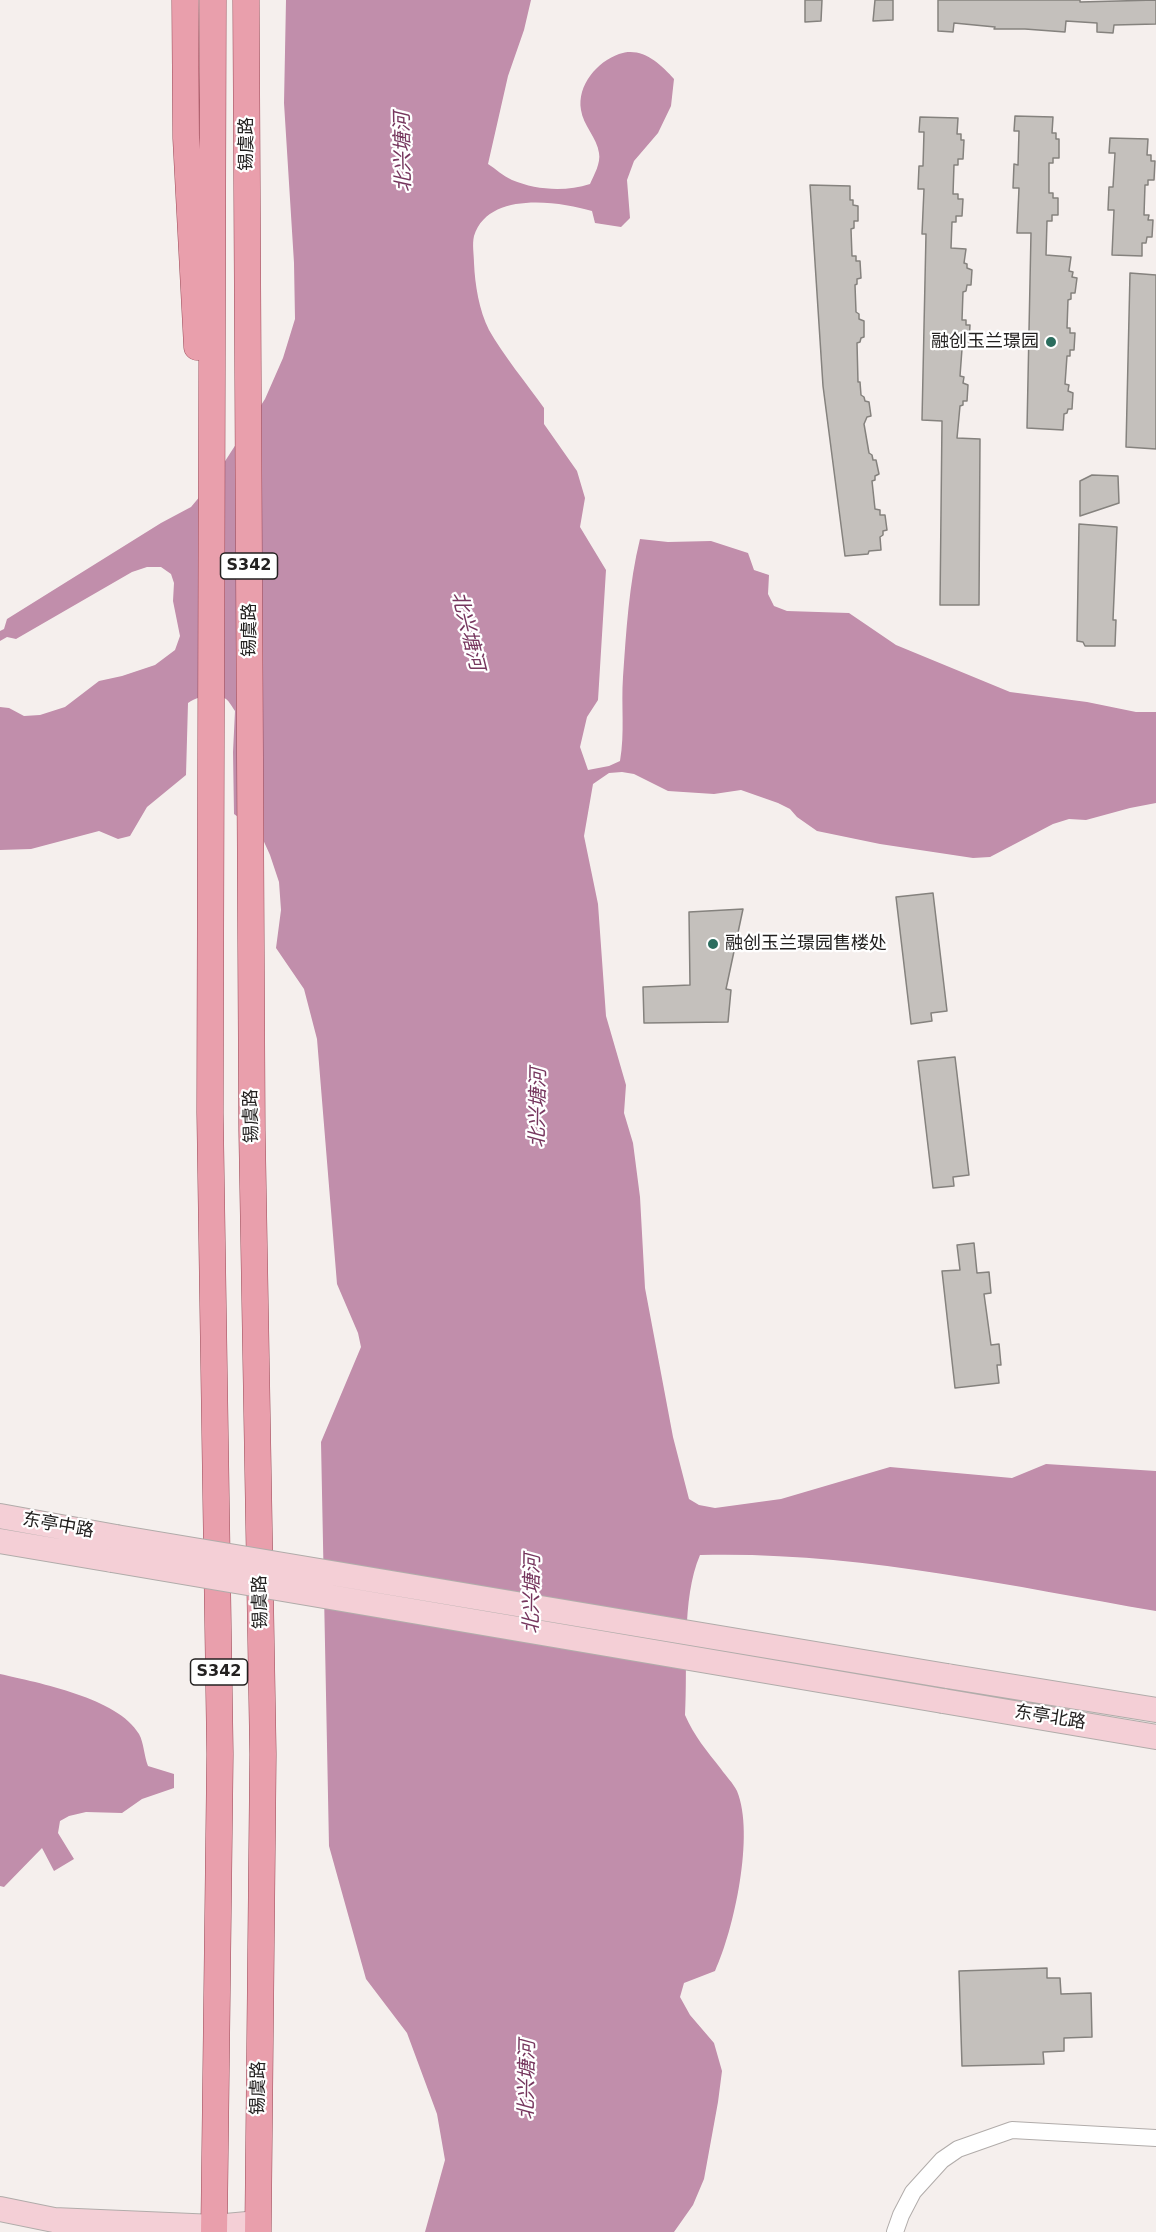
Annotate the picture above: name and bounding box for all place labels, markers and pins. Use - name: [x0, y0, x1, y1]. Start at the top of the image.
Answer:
- place label: 融创玉兰璟园: [931, 331, 1039, 353]
- marker: 融创玉兰璟园: [1044, 335, 1058, 349]
- place label: 融创玉兰璟园售楼处: [725, 933, 887, 955]
- marker: 融创玉兰璟园售楼处: [706, 937, 720, 951]

